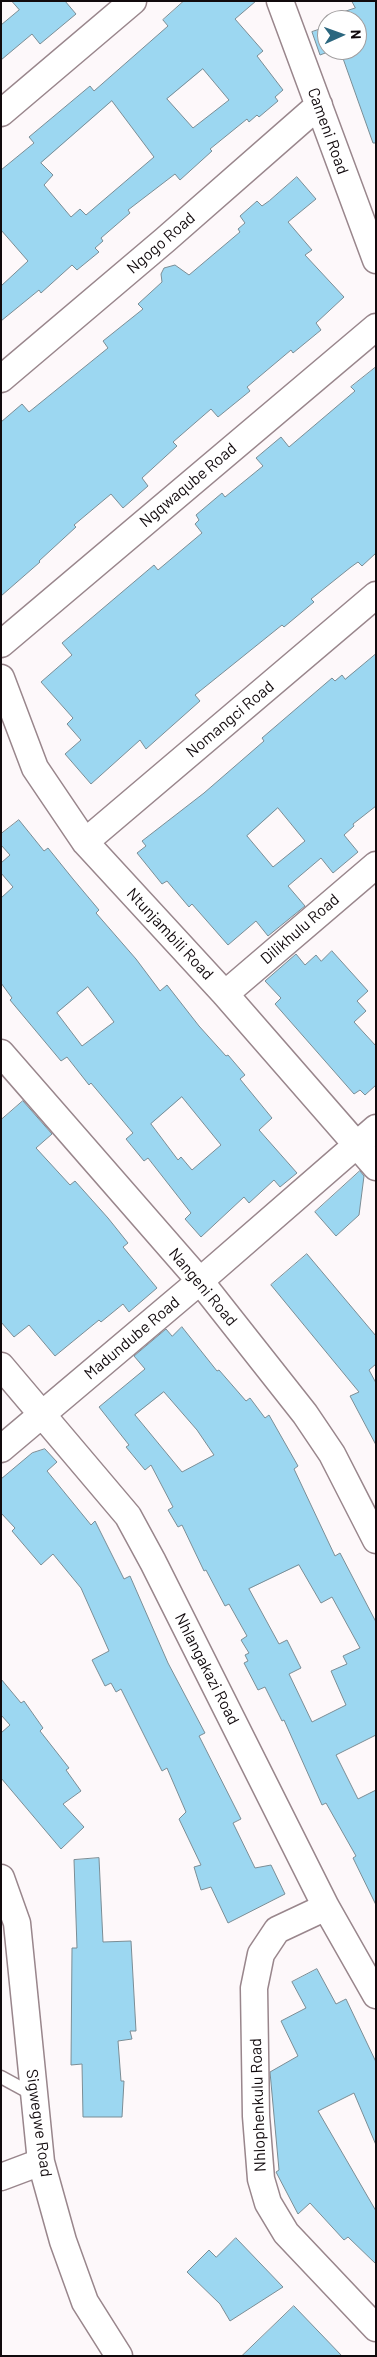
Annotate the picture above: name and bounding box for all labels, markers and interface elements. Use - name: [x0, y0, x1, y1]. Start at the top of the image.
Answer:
- north arrow: [317, 10, 367, 60]
- text: N: [348, 30, 365, 39]
- street label: Cameni Road: [303, 85, 353, 177]
- street label: Ngogo Road: [123, 208, 199, 278]
- street label: Ngqwaqube Road: [136, 439, 240, 531]
- street label: Nomangci Road: [182, 677, 278, 761]
- street label: Ntunjambili Road: [123, 884, 217, 984]
- street label: Dilikhulu Road: [257, 890, 343, 968]
- street label: Nangeni Road: [165, 1244, 241, 1330]
- street label: Madundube Road: [80, 1293, 184, 1383]
- street label: Nhlangakazi Road: [171, 1610, 243, 1728]
- street label: Nhlophenkulu Road: [246, 2038, 270, 2172]
- street label: Sigwegwe Road: [22, 2068, 56, 2178]

